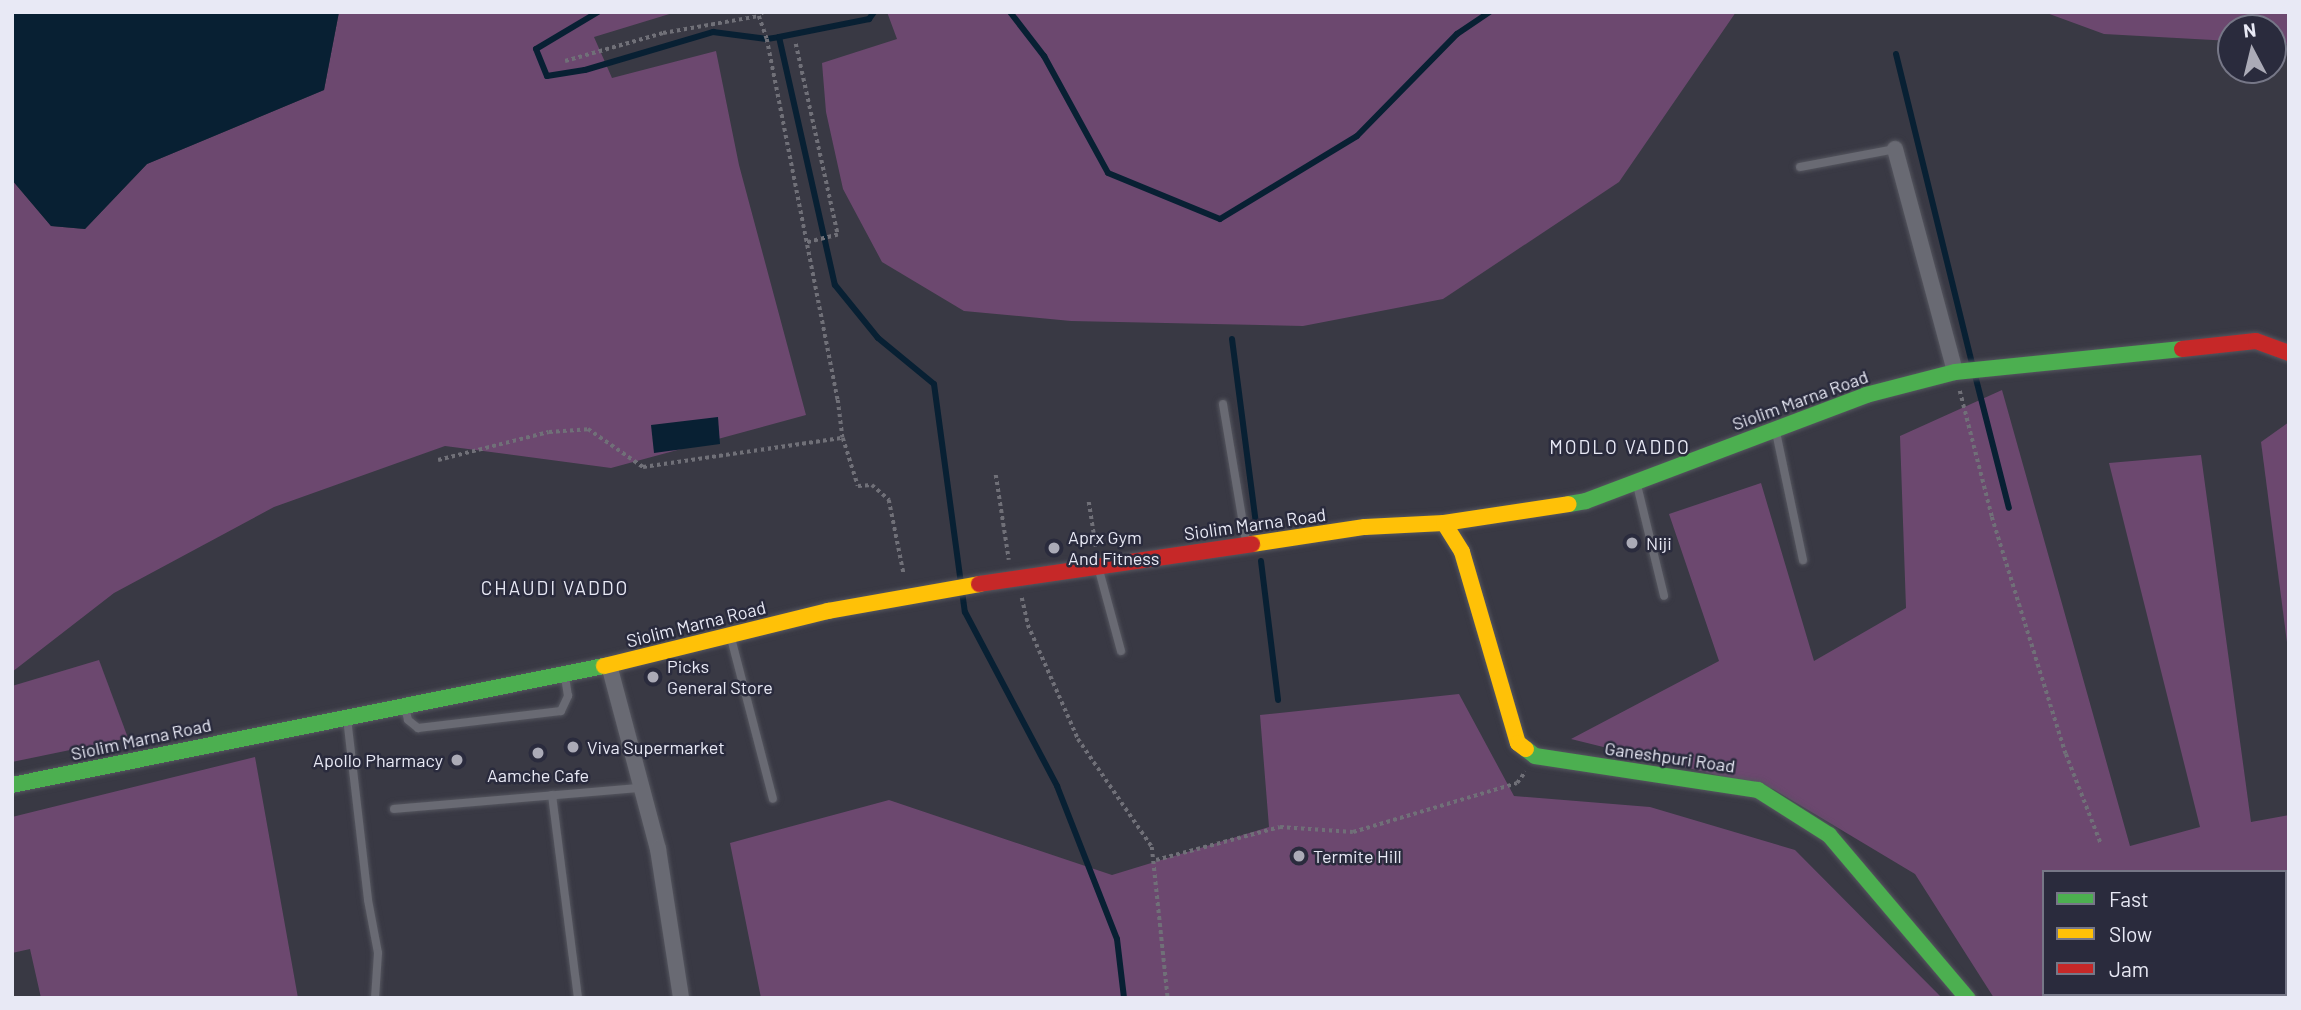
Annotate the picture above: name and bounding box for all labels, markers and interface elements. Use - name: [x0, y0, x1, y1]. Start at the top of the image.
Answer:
- north arrow: [2217, 14, 2287, 84]
- text: N: [2242, 17, 2257, 42]
- street label: Siolim Marna Road: [1729, 365, 1871, 435]
- district label: MODLO VADDO: [1551, 436, 1689, 458]
- street label: Siolim Marna Road: [1183, 503, 1327, 545]
- place label: Aprx Gym And Fitness: [1068, 527, 1159, 570]
- place label: Niji: [1646, 532, 1672, 554]
- marker: Niji: [1624, 535, 1640, 551]
- marker: Aprx Gym And Fitness: [1046, 540, 1062, 556]
- district label: CHAUDI VADDO: [482, 577, 628, 599]
- street label: Siolim Marna Road: [624, 596, 768, 652]
- place label: Picks General Store: [667, 656, 773, 698]
- marker: Picks General Store: [645, 669, 661, 685]
- street label: Siolim Marna Road: [69, 714, 213, 764]
- place label: Viva Supermarket: [587, 736, 725, 758]
- street label: Ganeshpuri Road: [1603, 737, 1737, 777]
- marker: Viva Supermarket: [565, 739, 581, 755]
- marker: Aamche Cafe: [530, 745, 546, 761]
- place label: Apollo Pharmacy: [313, 749, 443, 771]
- marker: Apollo Pharmacy: [449, 752, 465, 768]
- place label: Aamche Cafe: [487, 764, 589, 786]
- place label: Termite Hill: [1313, 845, 1402, 867]
- marker: Termite Hill: [1291, 848, 1307, 864]
- legend: [2042, 870, 2287, 996]
- text: Fast: [2109, 886, 2149, 911]
- text: Slow: [2109, 921, 2152, 946]
- text: Jam: [2109, 956, 2149, 981]

